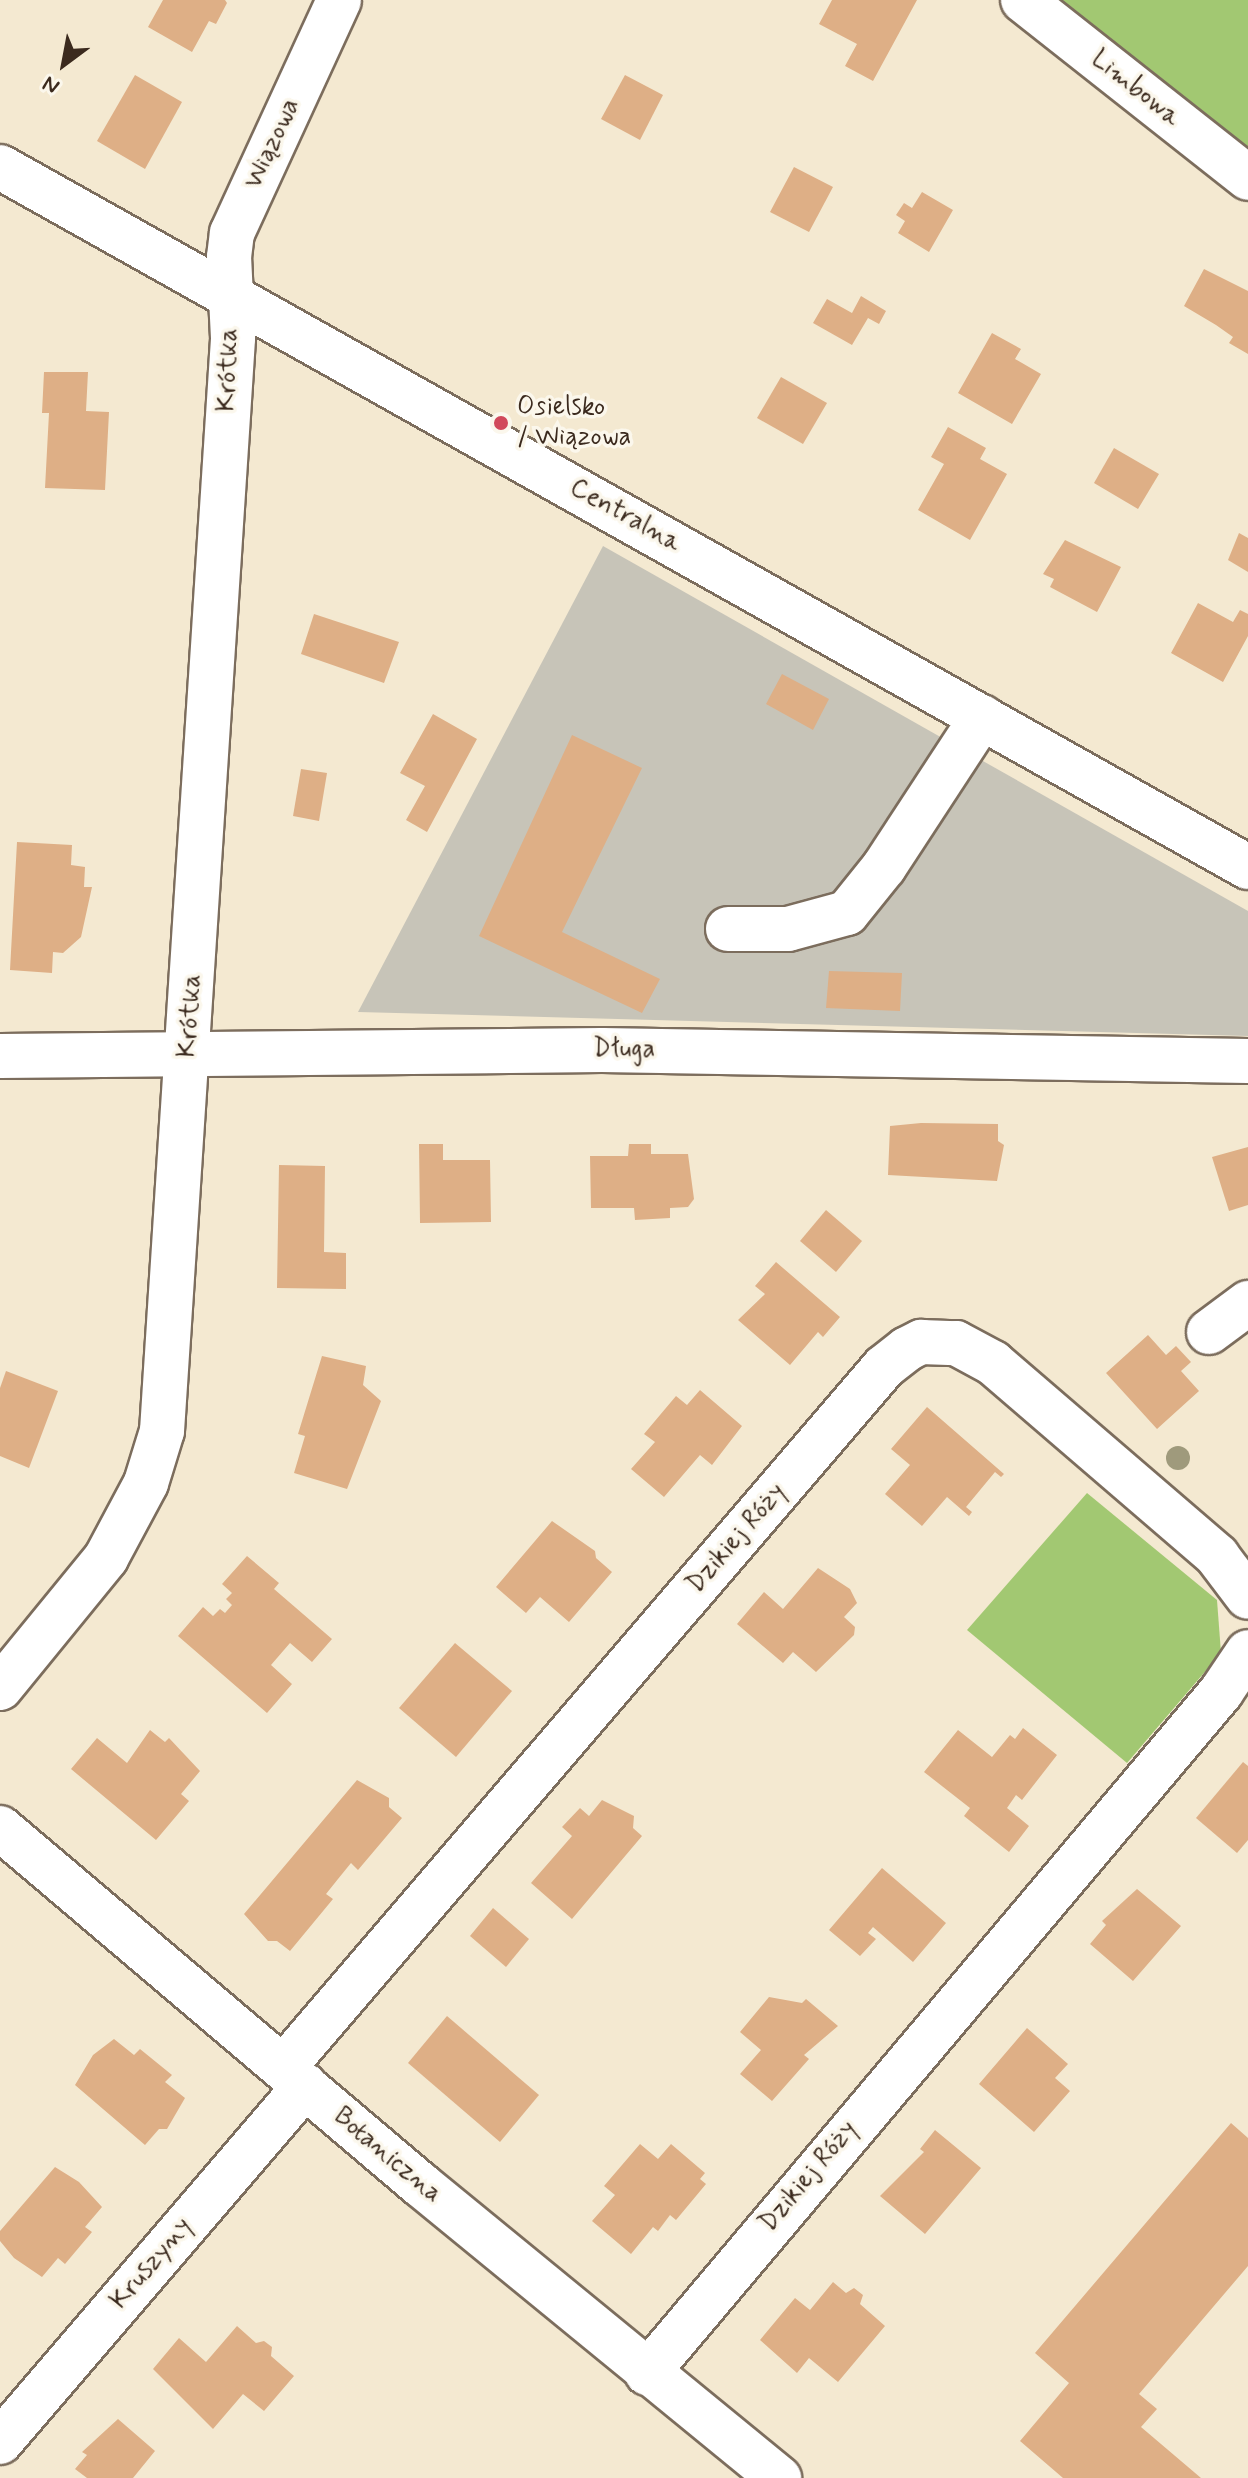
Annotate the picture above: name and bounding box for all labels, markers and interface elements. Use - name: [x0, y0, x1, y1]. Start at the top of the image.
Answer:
- north arrow: [24, 24, 104, 104]
- street label: Limbowa: [1084, 44, 1186, 134]
- text: N: [38, 69, 65, 100]
- street label: Wiązowa: [239, 94, 307, 194]
- street label: Krótka: [212, 328, 246, 412]
- place label: Osielsko / Wiązowa: [517, 392, 631, 454]
- marker: Osielsko / Wiązowa: [492, 414, 510, 432]
- street label: Centralna: [564, 473, 686, 559]
- street label: Krótka: [173, 973, 209, 1059]
- street label: Długa: [592, 1034, 656, 1066]
- street label: Dzikiej Róży: [681, 1477, 793, 1601]
- street label: Botaniczna: [326, 2102, 448, 2210]
- street label: Dzikiej Róży: [753, 2115, 865, 2239]
- street label: Kruszyny: [105, 2212, 199, 2316]

